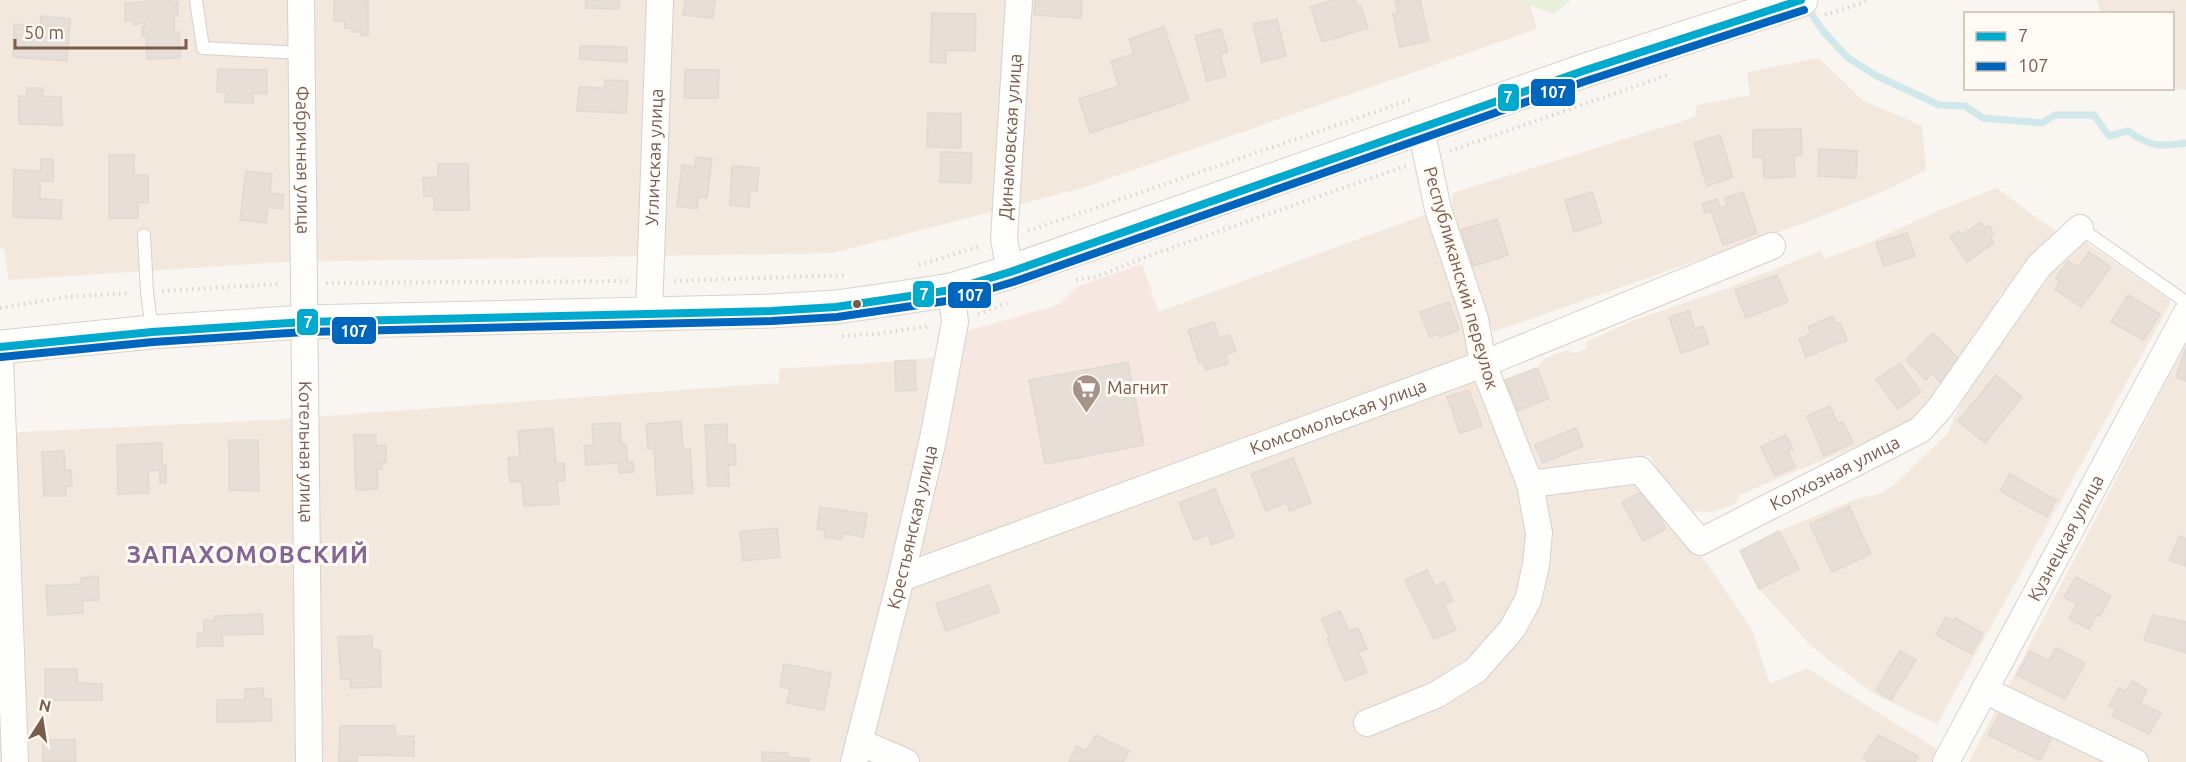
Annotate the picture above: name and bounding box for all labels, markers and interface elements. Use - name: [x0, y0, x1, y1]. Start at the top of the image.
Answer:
- scale bar: [15, 12, 186, 50]
- legend: [1964, 12, 2174, 90]
- text: 50 m: [24, 22, 64, 42]
- text: 7: [2018, 25, 2028, 45]
- street label: Динамовская улица: [994, 53, 1025, 220]
- text: 107: [2018, 55, 2048, 75]
- line badge: 107: [1530, 78, 1576, 107]
- line badge: 7: [1497, 83, 1520, 112]
- text: 107: [1539, 83, 1567, 101]
- street label: Фабричная улица: [293, 86, 314, 234]
- street label: Угличская улица: [641, 88, 666, 226]
- text: 7: [1503, 88, 1513, 106]
- street label: Республиканский переулок: [1421, 164, 1503, 391]
- line badge: 7: [912, 280, 935, 308]
- line badge: 107: [947, 281, 992, 309]
- text: 7: [919, 285, 929, 303]
- text: 107: [956, 286, 984, 304]
- unlabelled marker: [851, 298, 863, 310]
- line badge: 7: [296, 308, 319, 336]
- text: 7: [303, 313, 313, 331]
- line badge: 107: [331, 316, 377, 345]
- text: 107: [340, 322, 368, 340]
- supermarket icon: Магнит: [1070, 372, 1102, 414]
- street label: Комсомольская улица: [1247, 375, 1429, 458]
- place label: Магнит: [1107, 377, 1168, 397]
- street label: Котельная улица: [296, 381, 317, 523]
- street label: Колхозная улица: [1766, 431, 1903, 514]
- street label: Крестьянская улица: [882, 443, 940, 611]
- street label: Кузнецкая улица: [2023, 471, 2107, 604]
- district label: ЗАПАХОМОВСКИЙ: [127, 541, 369, 568]
- north arrow: [12, 690, 72, 750]
- text: N: [37, 695, 53, 715]

